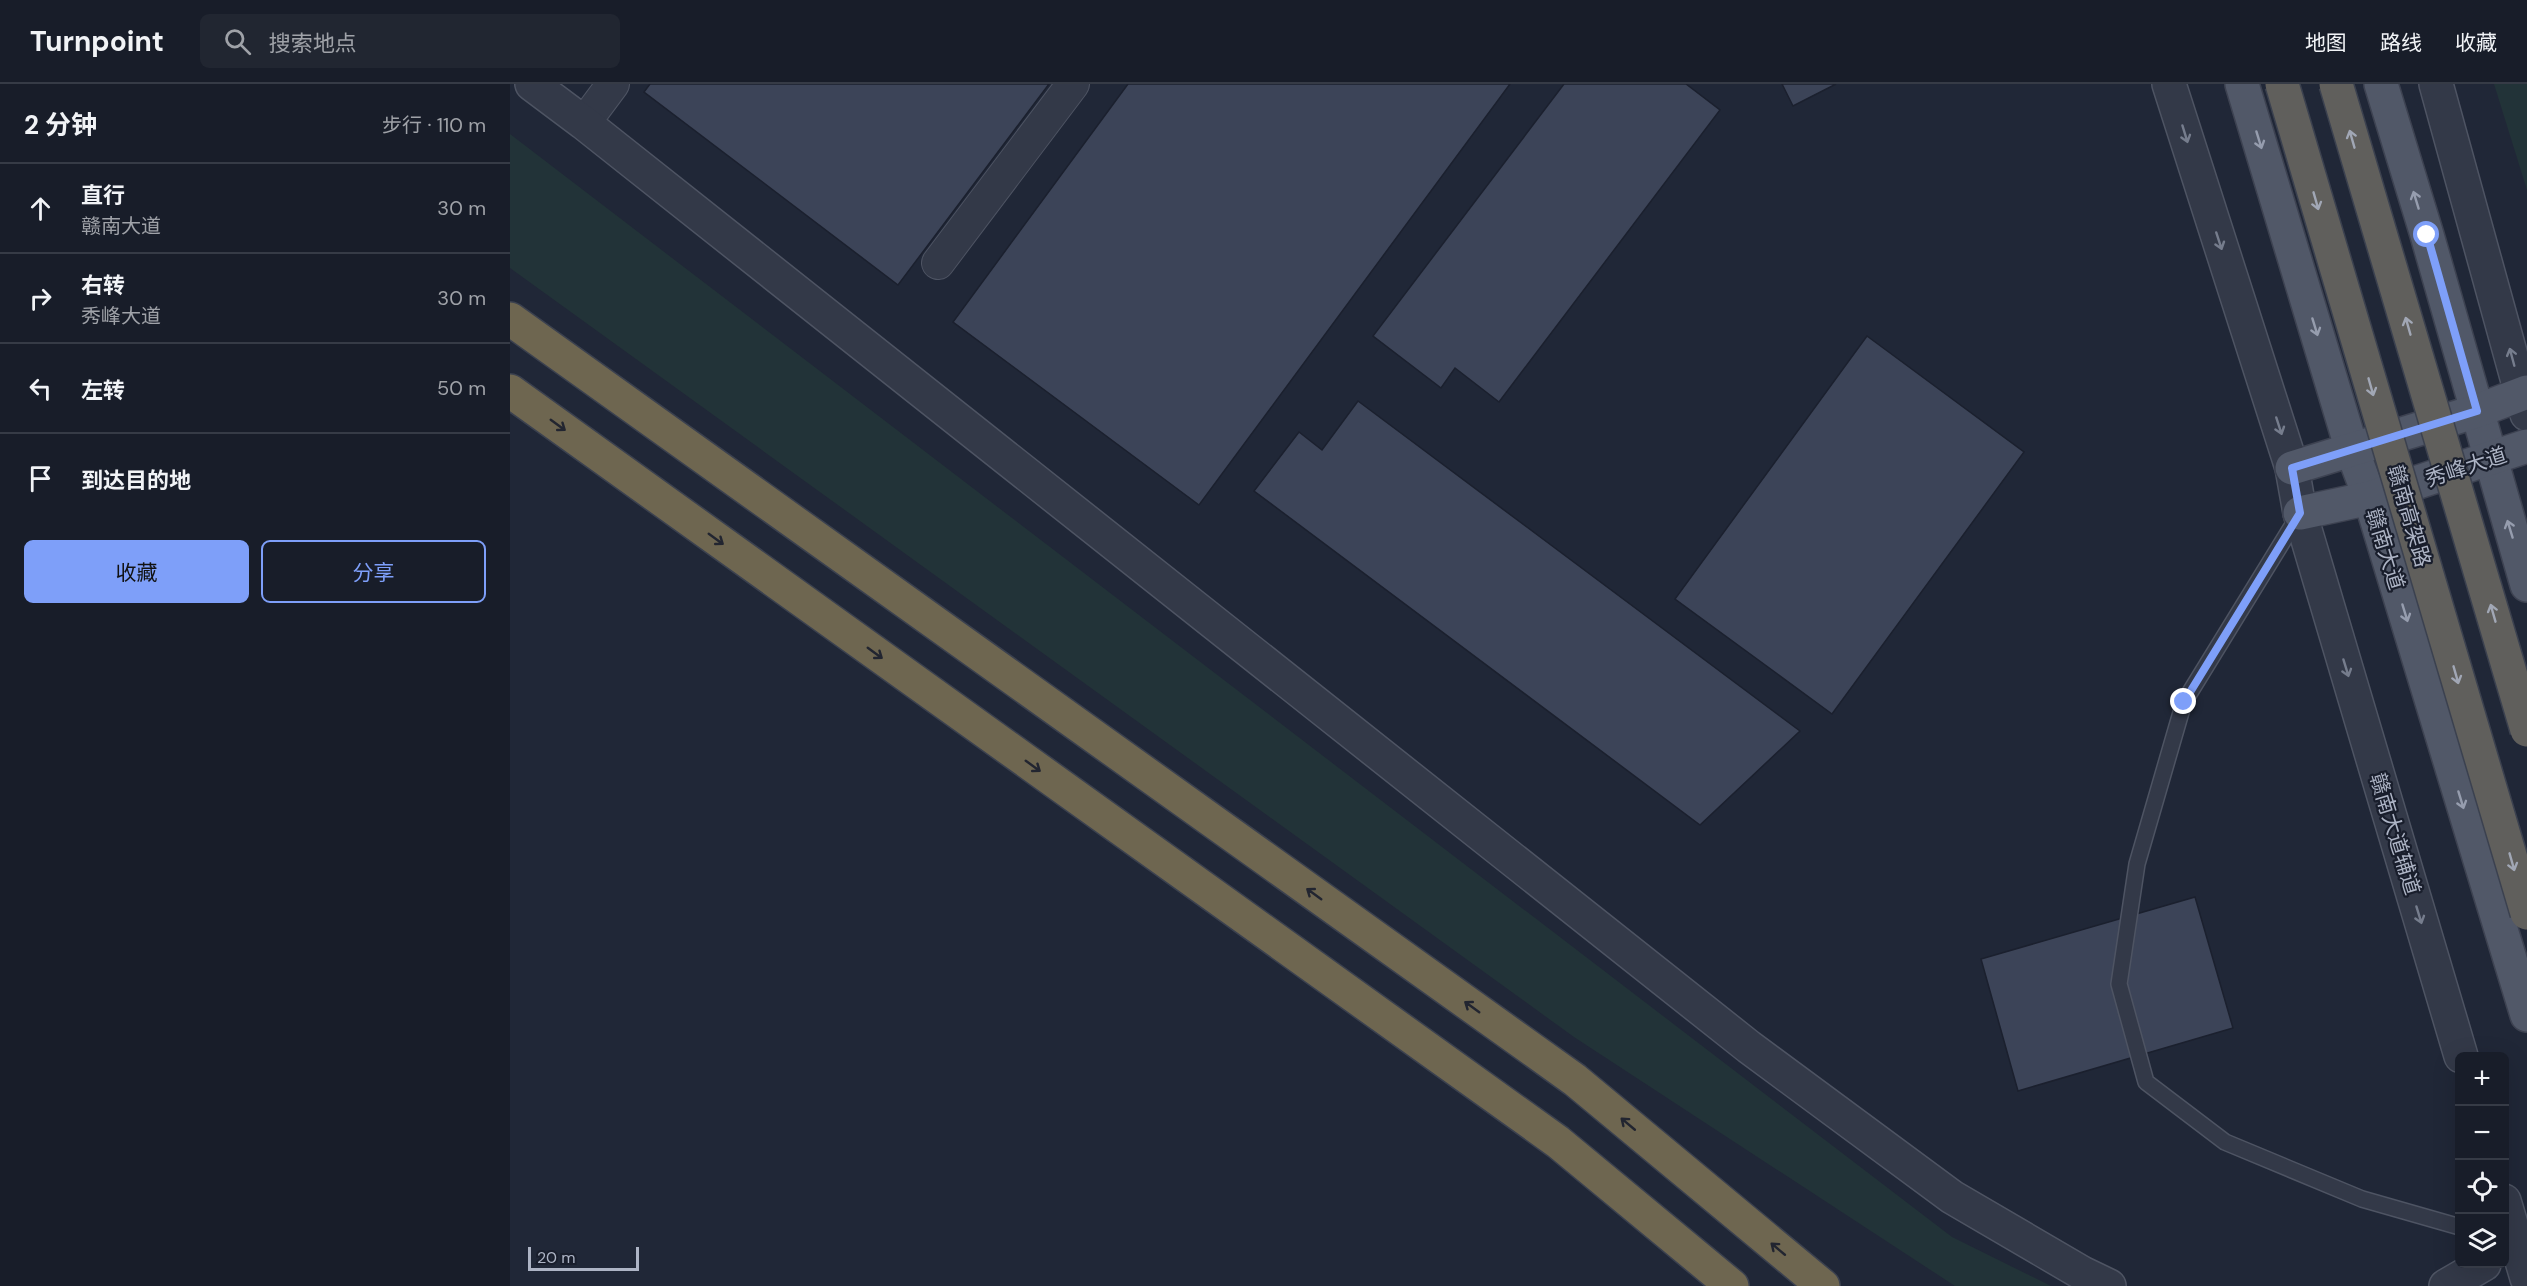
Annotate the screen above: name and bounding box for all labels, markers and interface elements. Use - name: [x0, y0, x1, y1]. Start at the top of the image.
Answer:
- search box: [200, 14, 620, 68]
- text: Turnpoint: [30, 23, 164, 60]
- icon: search: [221, 25, 254, 58]
- text: 搜索地点: [269, 29, 357, 58]
- text: 地图: [2305, 29, 2347, 57]
- text: 路线: [2380, 29, 2422, 57]
- text: 收藏: [2455, 29, 2497, 57]
- text: 2 分钟: [24, 108, 97, 142]
- text: 步行 · 110 m: [382, 112, 486, 138]
- one-way arrow: [2180, 124, 2191, 143]
- one-way arrow: [2346, 129, 2358, 148]
- one-way arrow: [2254, 130, 2265, 149]
- text: 直行: [81, 181, 125, 210]
- one-way arrow: [2311, 191, 2322, 210]
- one-way arrow: [2410, 191, 2421, 210]
- icon: ahead: [24, 192, 57, 225]
- text: 30 m: [437, 195, 486, 221]
- text: 赣南大道: [81, 213, 161, 239]
- route start: [2413, 221, 2439, 247]
- one-way arrow: [2214, 231, 2225, 250]
- text: 右转: [81, 271, 125, 300]
- icon: right: [24, 282, 57, 315]
- text: 30 m: [437, 285, 486, 311]
- text: 秀峰大道: [81, 303, 161, 329]
- one-way arrow: [2402, 316, 2413, 335]
- one-way arrow: [2310, 317, 2321, 336]
- one-way arrow: [2505, 348, 2517, 367]
- icon: left: [24, 372, 57, 405]
- text: 50 m: [437, 375, 486, 401]
- text: 左转: [81, 376, 125, 405]
- one-way arrow: [2366, 378, 2377, 397]
- one-way arrow: [2274, 416, 2285, 435]
- one-way arrow: [549, 419, 565, 432]
- street label: 秀峰大道: [2422, 441, 2510, 493]
- icon: arrive: [24, 462, 57, 495]
- street label: 赣南高架路: [2381, 462, 2437, 570]
- text: 到达目的地: [81, 466, 191, 495]
- street label: 赣南大道: [2359, 505, 2411, 593]
- one-way arrow: [2504, 520, 2515, 539]
- one-way arrow: [708, 533, 724, 545]
- button: 收藏: [24, 540, 249, 603]
- button: 分享: [261, 540, 486, 603]
- one-way arrow: [2400, 603, 2411, 622]
- one-way arrow: [2487, 604, 2498, 623]
- one-way arrow: [866, 646, 882, 659]
- one-way arrow: [2341, 658, 2352, 677]
- one-way arrow: [2451, 665, 2463, 684]
- route end: [2170, 688, 2196, 714]
- one-way arrow: [1025, 760, 1041, 772]
- street label: 赣南大道辅道: [2363, 770, 2427, 898]
- one-way arrow: [2457, 790, 2468, 809]
- one-way arrow: [2507, 852, 2518, 871]
- one-way arrow: [1306, 887, 1322, 900]
- one-way arrow: [2414, 906, 2425, 925]
- one-way arrow: [1465, 1001, 1481, 1013]
- map controls: [2455, 1052, 2509, 1268]
- button: +: [2455, 1052, 2509, 1106]
- button: −: [2455, 1106, 2509, 1160]
- one-way arrow: [1620, 1118, 1636, 1131]
- button: locate: [2455, 1160, 2509, 1214]
- button: layers: [2455, 1214, 2509, 1268]
- one-way arrow: [1770, 1242, 1786, 1255]
- scale bar: [528, 1244, 639, 1272]
- text: 20 m: [537, 1247, 576, 1268]

